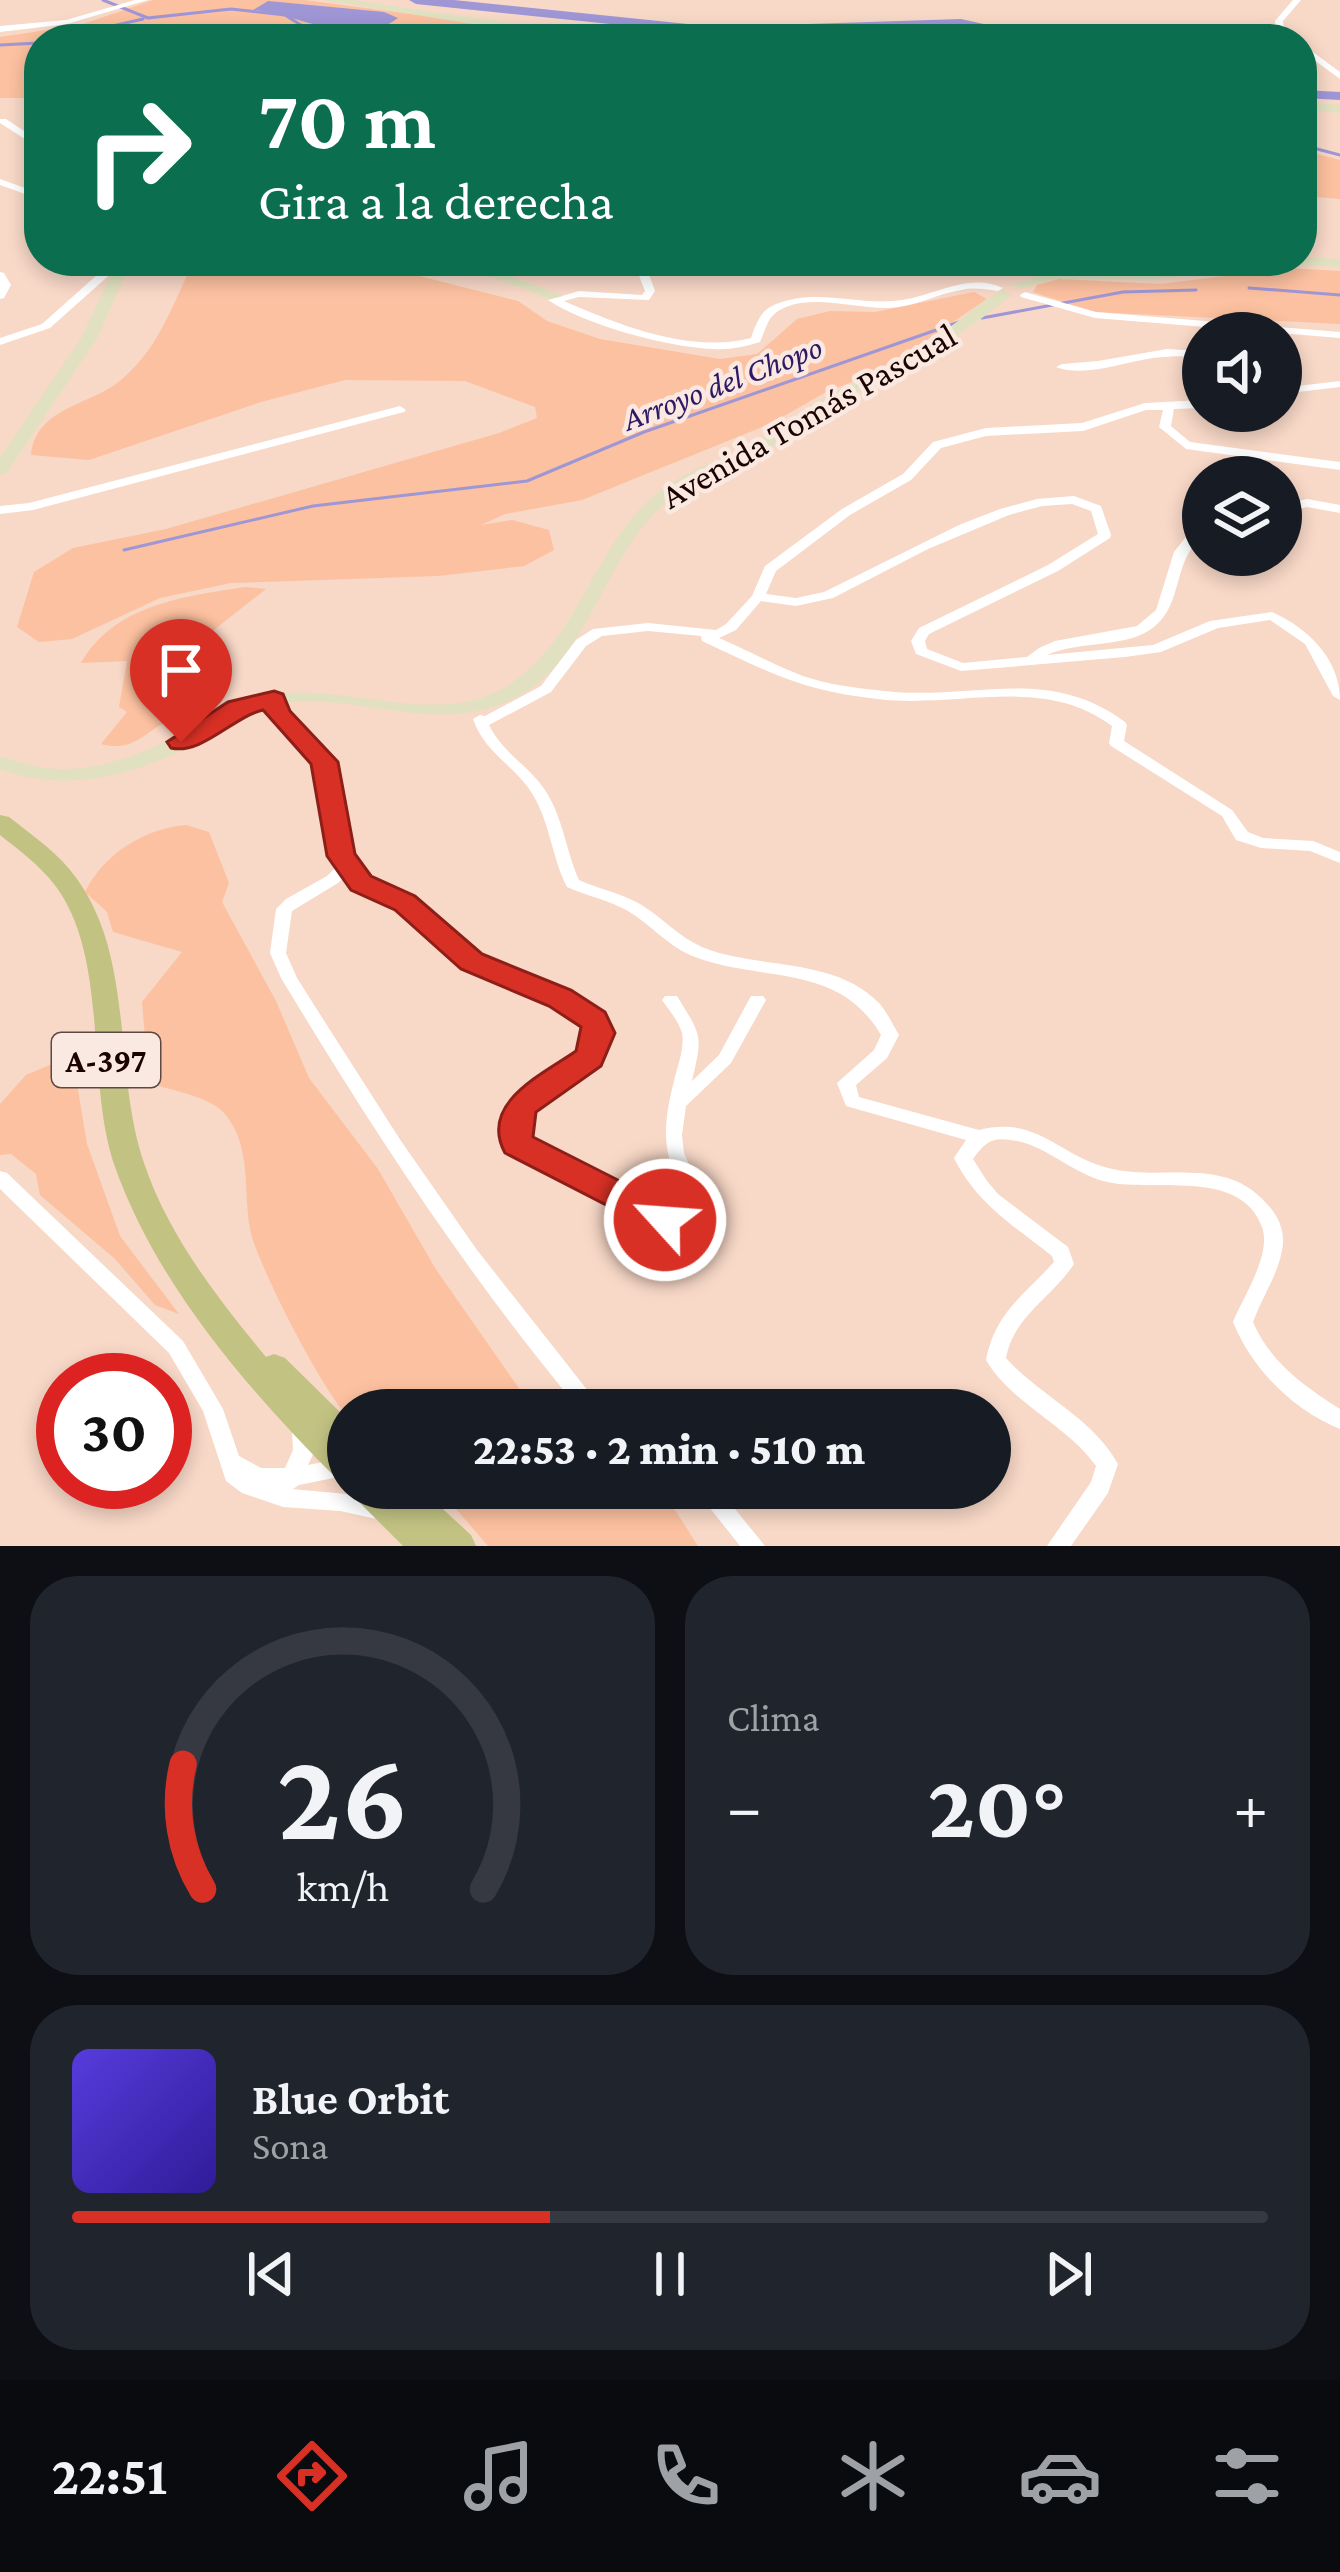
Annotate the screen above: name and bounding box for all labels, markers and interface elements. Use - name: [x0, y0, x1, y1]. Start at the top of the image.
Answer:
- icon: right: [60, 72, 216, 228]
- text: 70 m: [258, 73, 436, 166]
- text: Gira a la derecha: [258, 171, 614, 231]
- map controls: [1182, 312, 1302, 576]
- button: sound: [1182, 312, 1302, 432]
- street label: Avenida Tomás Pascual: [654, 315, 963, 517]
- water label: Arroyo del Chopo: [615, 327, 827, 438]
- button: layers: [1182, 456, 1302, 576]
- pin: [130, 619, 232, 742]
- icon: arrive: [148, 637, 214, 703]
- road number: A-397: [52, 1033, 160, 1087]
- position arrow: [602, 1157, 728, 1283]
- speed limit sign: 30: [36, 1353, 192, 1509]
- text: 22:53 · 2 min · 510 m: [473, 1424, 865, 1474]
- text: Clima: [727, 1696, 820, 1739]
- text: 26: [277, 1726, 408, 1865]
- text: 20°: [928, 1756, 1067, 1856]
- text: −: [727, 1770, 762, 1843]
- text: +: [1233, 1770, 1268, 1843]
- text: km/h: [296, 1862, 389, 1909]
- text: Blue Orbit: [252, 2074, 449, 2124]
- text: Sona: [252, 2124, 329, 2167]
- icon: previous: [238, 2241, 304, 2307]
- icon: pause: [637, 2241, 703, 2307]
- icon: next: [1036, 2241, 1102, 2307]
- icon: directions: [270, 2434, 354, 2518]
- icon: music: [457, 2434, 541, 2518]
- icon: phone: [644, 2434, 728, 2518]
- icon: climate: [831, 2434, 915, 2518]
- icon: car: [1018, 2434, 1102, 2518]
- icon: filters: [1205, 2434, 1289, 2518]
- text: 22:51: [51, 2446, 167, 2506]

